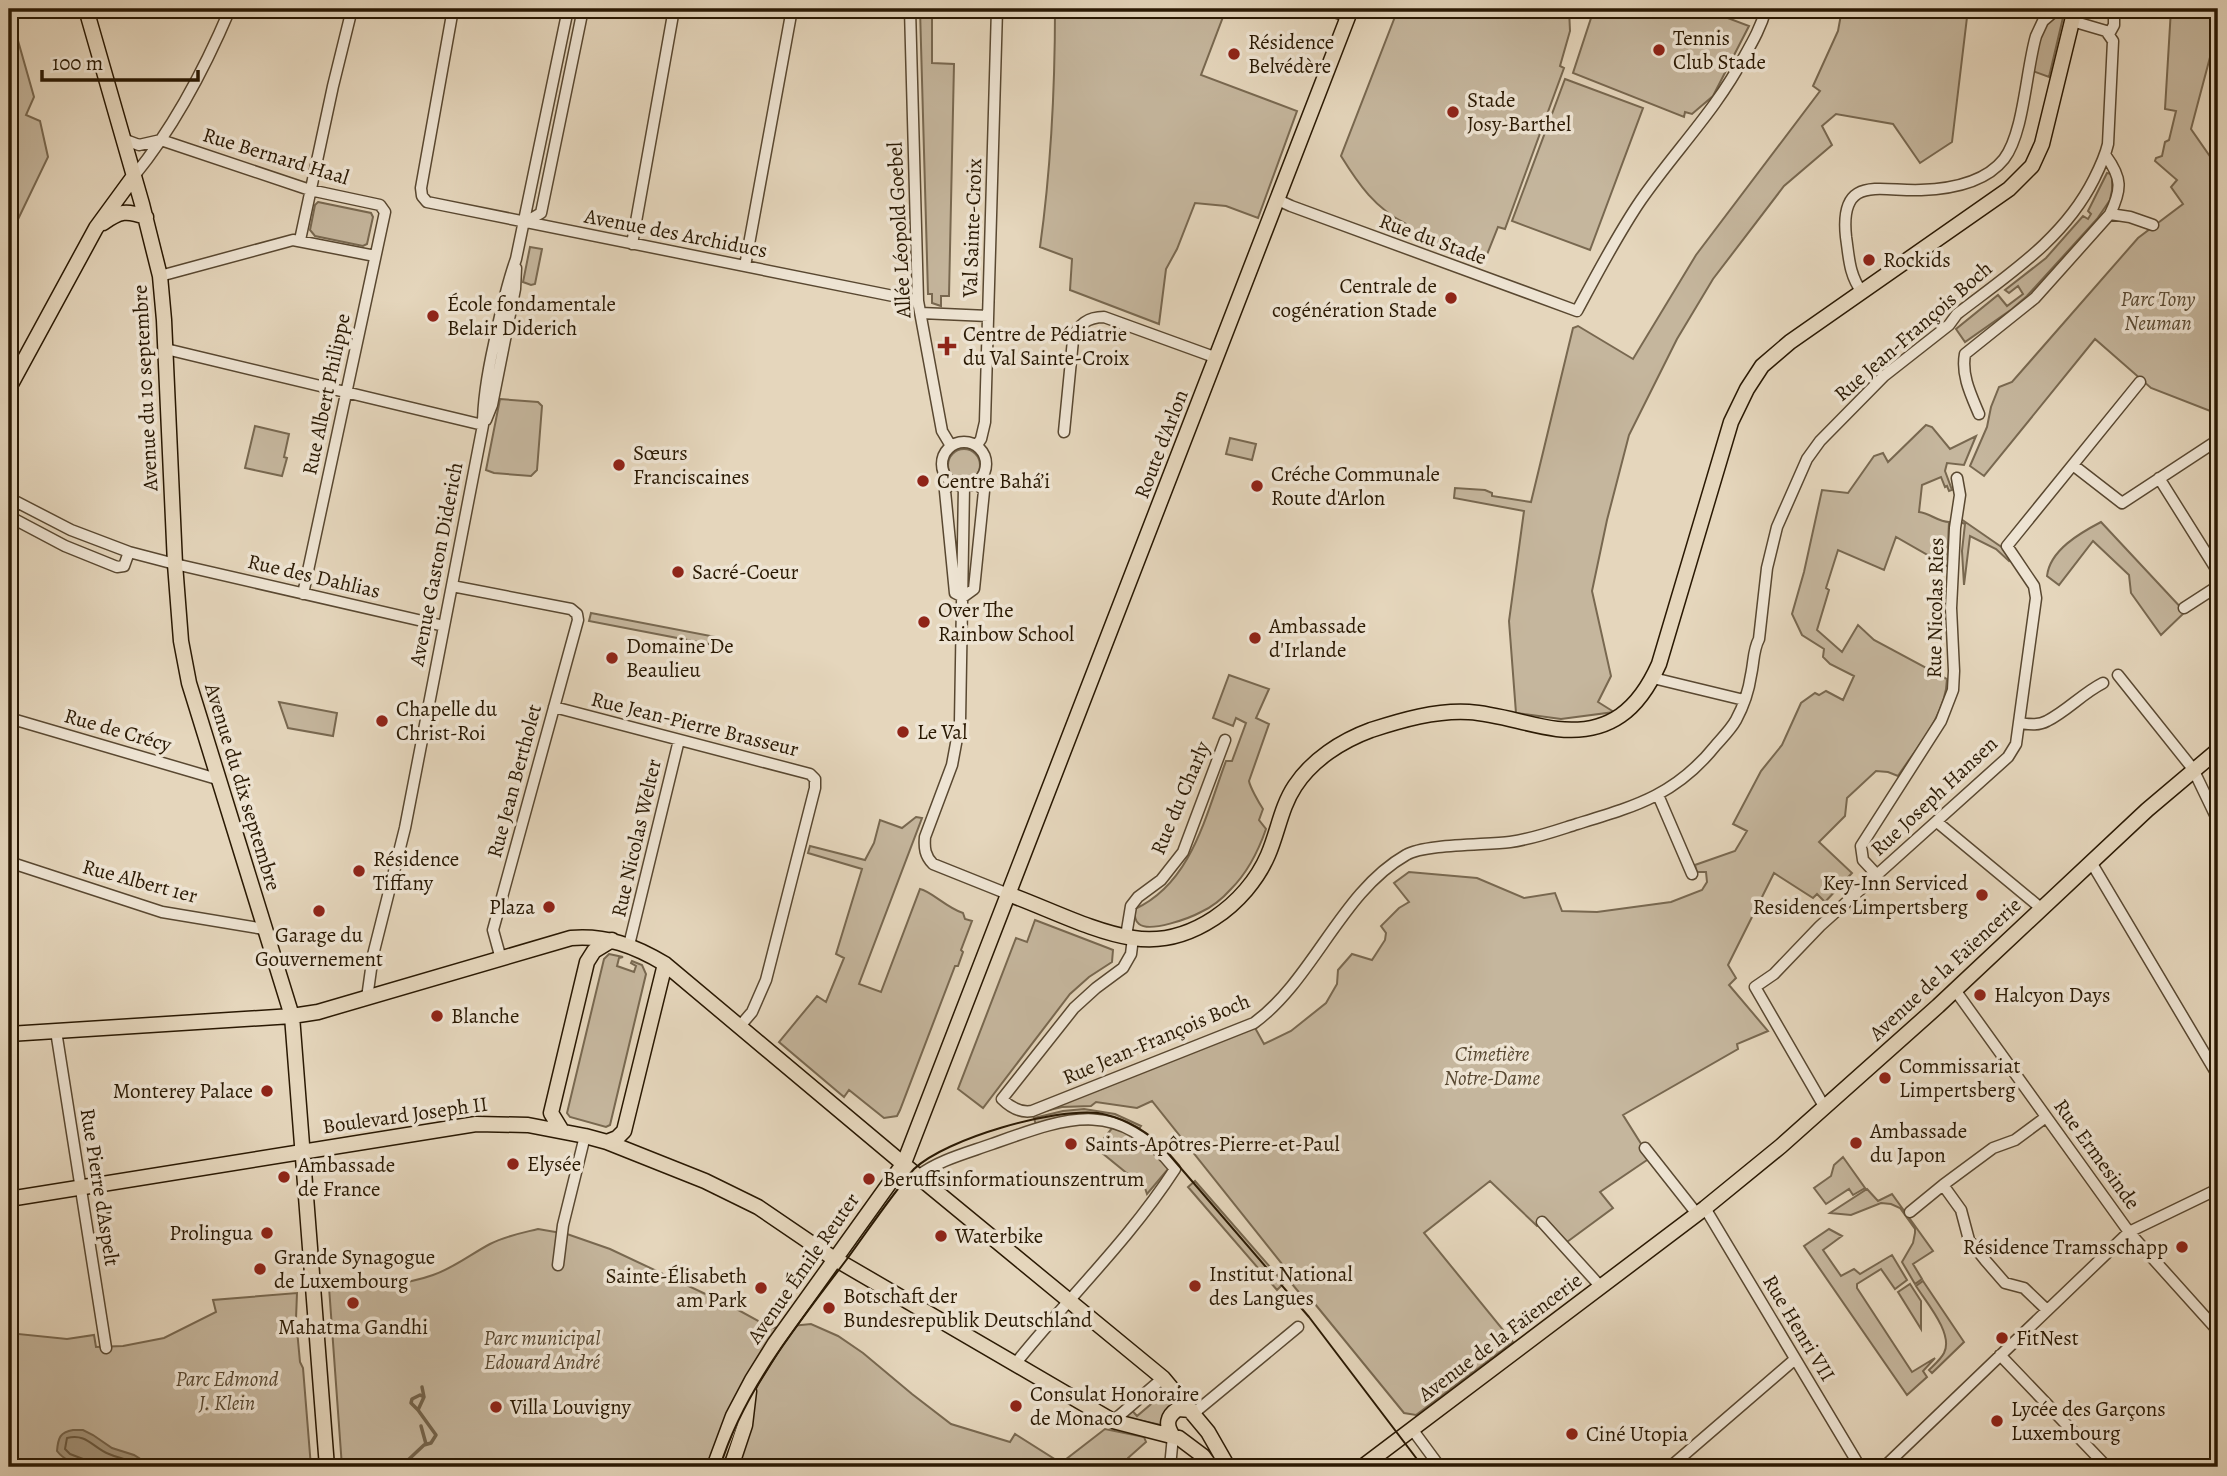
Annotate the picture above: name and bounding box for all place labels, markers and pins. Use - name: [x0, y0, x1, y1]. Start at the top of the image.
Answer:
- place label: Tennis Club Stade: [1673, 24, 1766, 76]
- place label: Résidence Belvédère: [1248, 28, 1334, 80]
- marker: Tennis Club Stade: [1651, 42, 1667, 58]
- marker: Résidence Belvédère: [1226, 46, 1242, 62]
- place label: Stade Josy-Barthel: [1467, 86, 1571, 138]
- marker: Stade Josy-Barthel: [1445, 104, 1461, 120]
- place label: Rockids: [1883, 246, 1951, 274]
- marker: Rockids: [1861, 252, 1877, 268]
- place label: Centrale de cogénération Stade: [1272, 272, 1437, 324]
- place label: École fondamentale Belair Diderich: [447, 290, 616, 342]
- marker: Centrale de cogénération Stade: [1443, 290, 1459, 306]
- marker: École fondamentale Belair Diderich: [425, 308, 441, 324]
- place label: Centre de Pédiatrie du Val Sainte-Croix: [963, 320, 1129, 372]
- marker: Centre de Pédiatrie du Val Sainte-Croix: [937, 336, 957, 356]
- place label: Sœurs Franciscaines: [633, 439, 750, 491]
- marker: Sœurs Franciscaines: [611, 457, 627, 473]
- place label: Créche Communale Route d'Arlon: [1271, 460, 1440, 512]
- place label: Centre Bahá’i: [937, 467, 1050, 495]
- marker: Centre Bahá’i: [915, 473, 931, 489]
- marker: Créche Communale Route d'Arlon: [1249, 478, 1265, 494]
- place label: Sacré-Coeur: [692, 558, 799, 586]
- marker: Sacré-Coeur: [670, 564, 686, 580]
- place label: Over The Rainbow School: [938, 596, 1074, 648]
- place label: Ambassade d'Irlande: [1268, 612, 1366, 664]
- marker: Over The Rainbow School: [916, 614, 932, 630]
- marker: Ambassade d'Irlande: [1247, 630, 1263, 646]
- place label: Domaine De Beaulieu: [626, 632, 734, 684]
- marker: Domaine De Beaulieu: [604, 650, 620, 666]
- place label: Chapelle du Christ-Roi: [396, 695, 498, 747]
- marker: Chapelle du Christ-Roi: [374, 713, 390, 729]
- place label: Le Val: [917, 718, 967, 746]
- marker: Le Val: [895, 724, 911, 740]
- place label: Résidence Tiffany: [373, 845, 459, 897]
- marker: Résidence Tiffany: [351, 863, 367, 879]
- place label: Key-Inn Serviced Residences Limpertsberg: [1753, 869, 1969, 921]
- marker: Key-Inn Serviced Residences Limpertsberg: [1974, 887, 1990, 903]
- place label: Plaza: [489, 893, 535, 921]
- marker: Plaza: [541, 899, 557, 915]
- marker: Garage du Gouvernement: [311, 903, 327, 919]
- place label: Garage du Gouvernement: [255, 921, 383, 973]
- place label: Halcyon Days: [1994, 981, 2110, 1009]
- marker: Halcyon Days: [1972, 987, 1988, 1003]
- place label: Blanche: [451, 1002, 519, 1030]
- marker: Blanche: [429, 1008, 445, 1024]
- place label: Commissariat Limpertsberg: [1899, 1052, 2020, 1104]
- marker: Commissariat Limpertsberg: [1877, 1070, 1893, 1086]
- place label: Monterey Palace: [113, 1077, 253, 1105]
- marker: Monterey Palace: [259, 1083, 275, 1099]
- place label: Ambassade du Japon: [1869, 1117, 1967, 1169]
- place label: Saints-Apôtres-Pierre-et-Paul: [1085, 1130, 1340, 1158]
- marker: Ambassade du Japon: [1848, 1135, 1864, 1151]
- marker: Saints-Apôtres-Pierre-et-Paul: [1063, 1136, 1079, 1152]
- place label: Elysée: [527, 1150, 581, 1178]
- place label: Ambassade de France: [297, 1151, 395, 1203]
- marker: Elysée: [505, 1156, 521, 1172]
- place label: Beruffsinformatiounszentrum: [883, 1165, 1145, 1193]
- marker: Ambassade de France: [276, 1169, 292, 1185]
- marker: Beruffsinformatiounszentrum: [861, 1171, 877, 1187]
- place label: Prolingua: [169, 1219, 253, 1247]
- place label: Waterbike: [954, 1222, 1043, 1250]
- marker: Prolingua: [259, 1225, 275, 1241]
- marker: Waterbike: [933, 1228, 949, 1244]
- place label: Résidence Tramsschapp: [1963, 1233, 2168, 1261]
- marker: Résidence Tramsschapp: [2174, 1239, 2190, 1255]
- place label: Grande Synagogue de Luxembourg: [274, 1243, 435, 1295]
- place label: Institut National des Langues: [1209, 1260, 1353, 1312]
- marker: Grande Synagogue de Luxembourg: [252, 1261, 268, 1277]
- place label: Sainte-Élisabeth am Park: [605, 1262, 748, 1314]
- marker: Institut National des Langues: [1187, 1278, 1203, 1294]
- marker: Sainte-Élisabeth am Park: [753, 1280, 769, 1296]
- place label: Botschaft der Bundesrepublik Deutschland: [843, 1282, 1093, 1334]
- marker: Mahatma Gandhi: [345, 1295, 361, 1311]
- marker: Botschaft der Bundesrepublik Deutschland: [821, 1300, 837, 1316]
- place label: Mahatma Gandhi: [278, 1313, 428, 1341]
- place label: FitNest: [2016, 1324, 2079, 1352]
- marker: FitNest: [1994, 1330, 2010, 1346]
- place label: Consulat Honoraire de Monaco: [1030, 1380, 1199, 1432]
- place label: Villa Louvigny: [509, 1393, 631, 1421]
- place label: Lycée des Garçons Luxembourg: [2011, 1395, 2166, 1447]
- marker: Consulat Honoraire de Monaco: [1008, 1398, 1024, 1414]
- marker: Villa Louvigny: [488, 1399, 504, 1415]
- marker: Lycée des Garçons Luxembourg: [1989, 1413, 2005, 1429]
- place label: Ciné Utopia: [1586, 1420, 1688, 1448]
- marker: Ciné Utopia: [1564, 1426, 1580, 1442]

